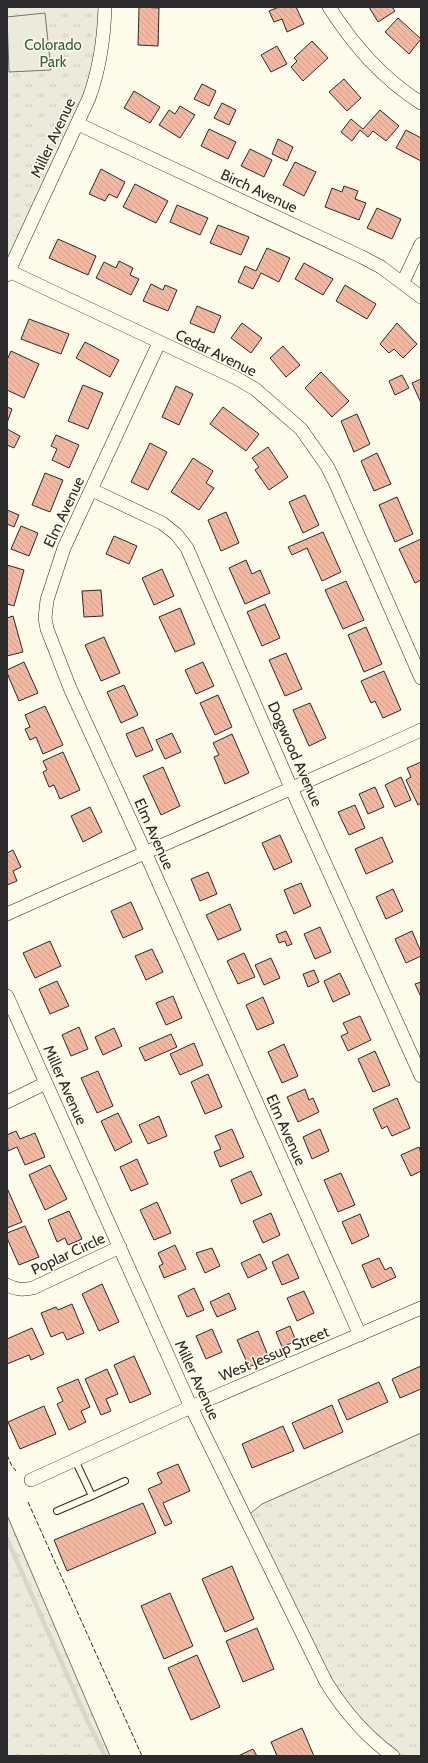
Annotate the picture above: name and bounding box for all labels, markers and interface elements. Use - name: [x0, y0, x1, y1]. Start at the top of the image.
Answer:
- park label: Colorado Park: [24, 36, 82, 71]
- street label: Miller Avenue: [27, 95, 79, 181]
- street label: Birch Avenue: [218, 165, 300, 217]
- street label: Cedar Avenue: [173, 326, 260, 380]
- street label: Elm Avenue: [40, 473, 88, 550]
- street label: Dogwood Avenue: [264, 699, 326, 810]
- street label: Elm Avenue: [130, 796, 178, 873]
- street label: Miller Avenue: [39, 1042, 91, 1128]
- street label: Elm Avenue: [262, 1092, 310, 1169]
- street label: Poplar Circle: [28, 1229, 108, 1279]
- street label: West Jessup Street: [216, 1323, 332, 1385]
- street label: Miller Avenue: [171, 1337, 223, 1423]

